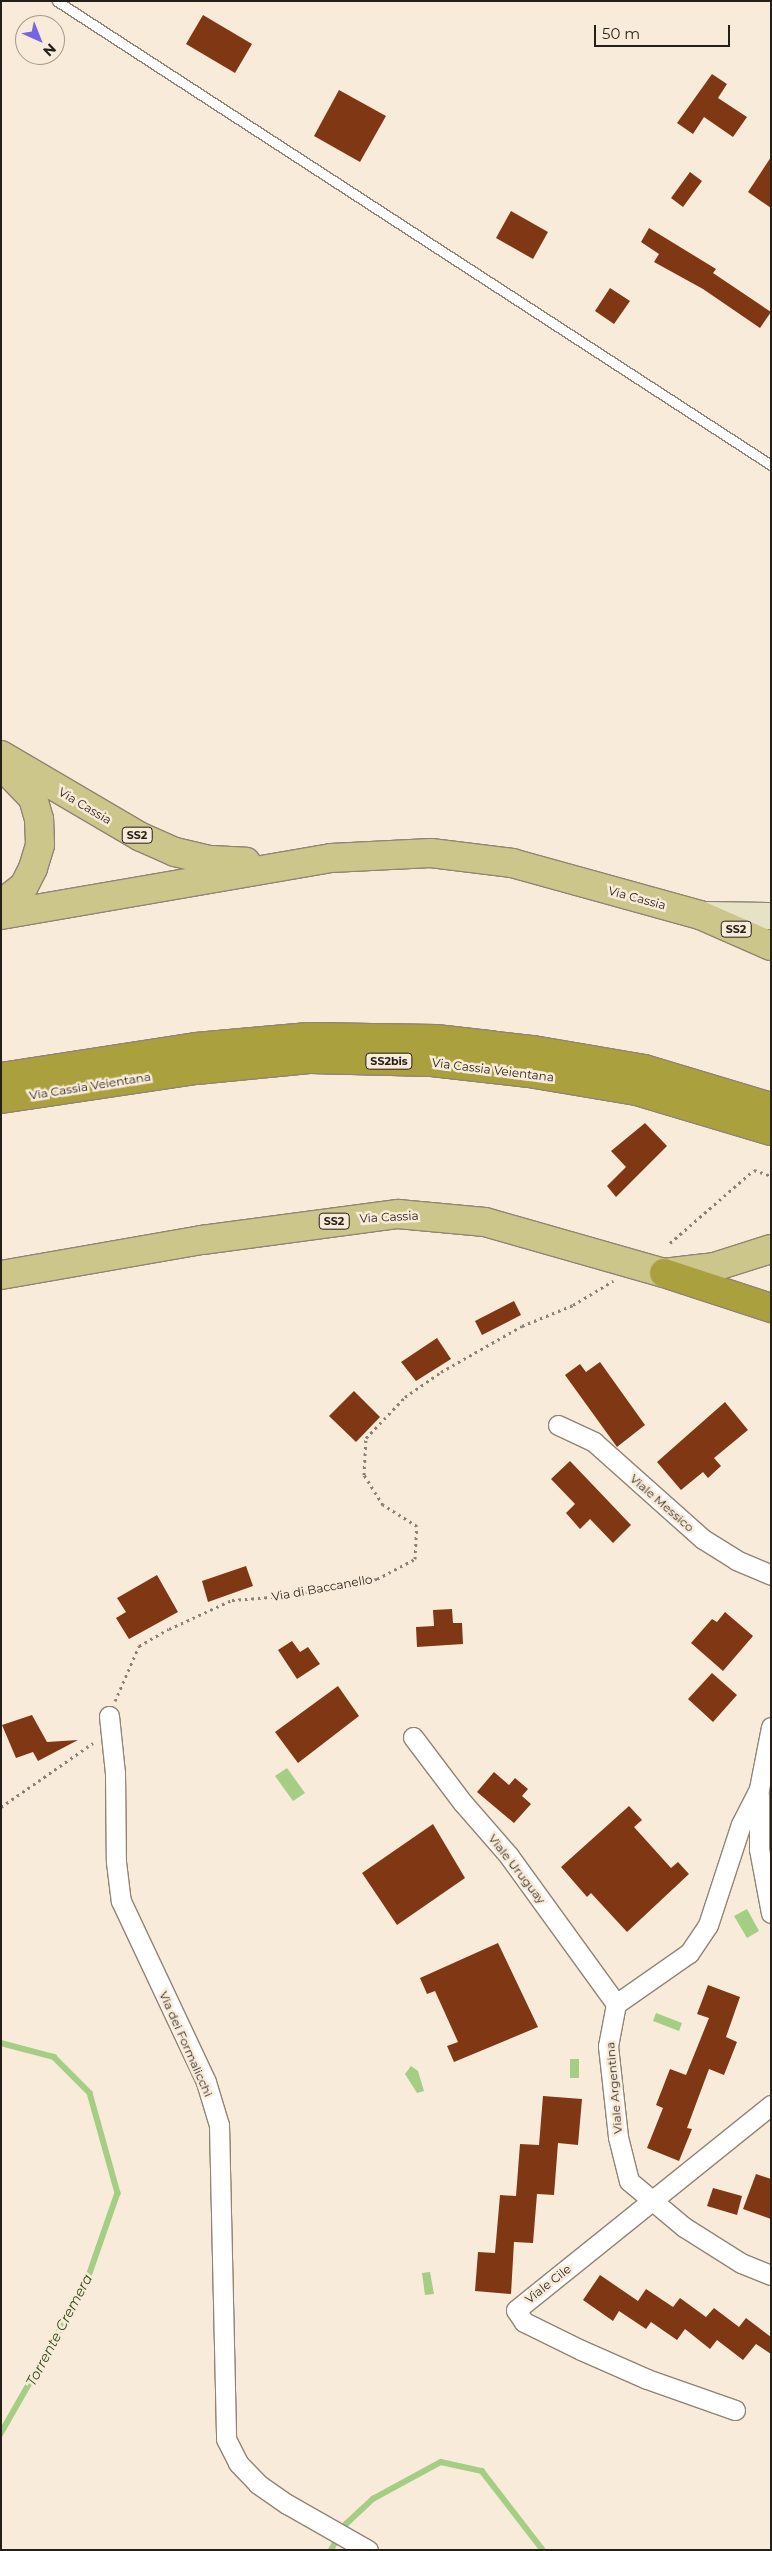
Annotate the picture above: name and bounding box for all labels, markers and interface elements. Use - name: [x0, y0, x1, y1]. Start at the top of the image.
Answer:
- north arrow: [15, 15, 65, 65]
- scale bar: [597, 15, 733, 47]
- text: 50 m: [602, 24, 640, 43]
- text: N: [39, 40, 60, 60]
- street label: Via Cassia: [56, 785, 114, 827]
- road number: SS2: [121, 826, 153, 844]
- street label: Via Cassia: [607, 883, 667, 913]
- road number: SS2: [720, 921, 752, 938]
- road number: SS2bis: [365, 1052, 413, 1070]
- street label: Via Cassia Veientana: [431, 1055, 555, 1085]
- street label: Via Cassia Veientana: [28, 1069, 152, 1103]
- street label: Via Cassia: [359, 1208, 419, 1226]
- road number: SS2: [318, 1212, 350, 1230]
- street label: Viale Messico: [627, 1471, 697, 1535]
- street label: Via di Baccanello: [270, 1572, 374, 1604]
- street label: Viale Uruguay: [485, 1831, 549, 1907]
- street label: Via dei Formalicchi: [156, 1989, 216, 2099]
- street label: Viale Argentina: [603, 2041, 625, 2135]
- street label: Viale Cile: [522, 2262, 574, 2306]
- water label: Torrente Cremera: [22, 2271, 96, 2389]

